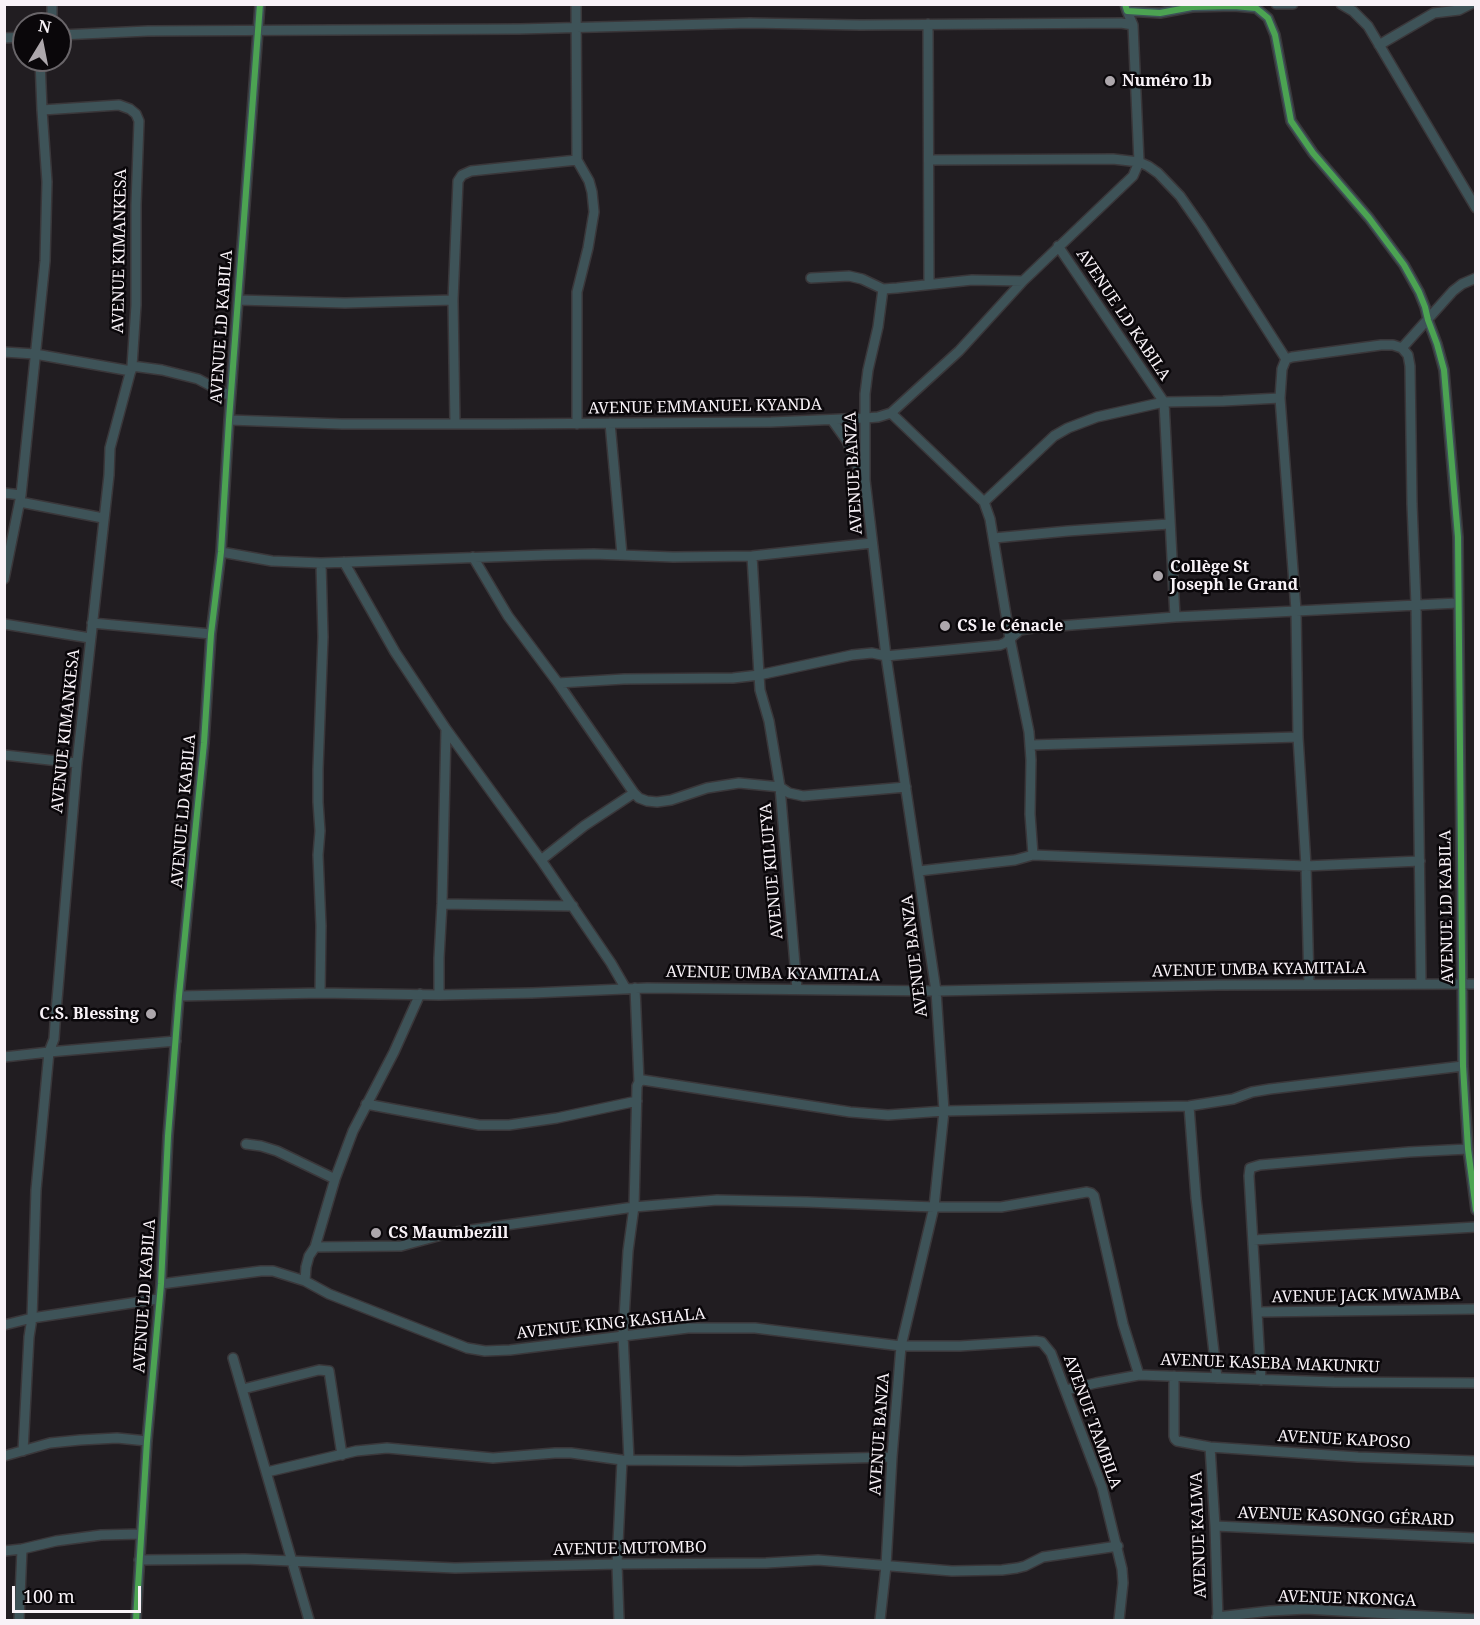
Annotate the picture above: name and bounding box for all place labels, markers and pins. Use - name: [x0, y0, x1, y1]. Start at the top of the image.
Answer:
- place label: Numéro 1b: [1122, 71, 1212, 91]
- marker: Numéro 1b: [1103, 74, 1117, 88]
- place label: Collège St Joseph le Grand: [1170, 557, 1298, 595]
- marker: Collège St Joseph le Grand: [1151, 569, 1165, 583]
- place label: CS le Cénacle: [957, 616, 1063, 636]
- marker: CS le Cénacle: [938, 619, 952, 633]
- place label: C.S. Blessing: [39, 1004, 139, 1024]
- marker: C.S. Blessing: [144, 1007, 158, 1021]
- place label: CS Maumbezill: [388, 1223, 508, 1243]
- marker: CS Maumbezill: [369, 1226, 383, 1240]

